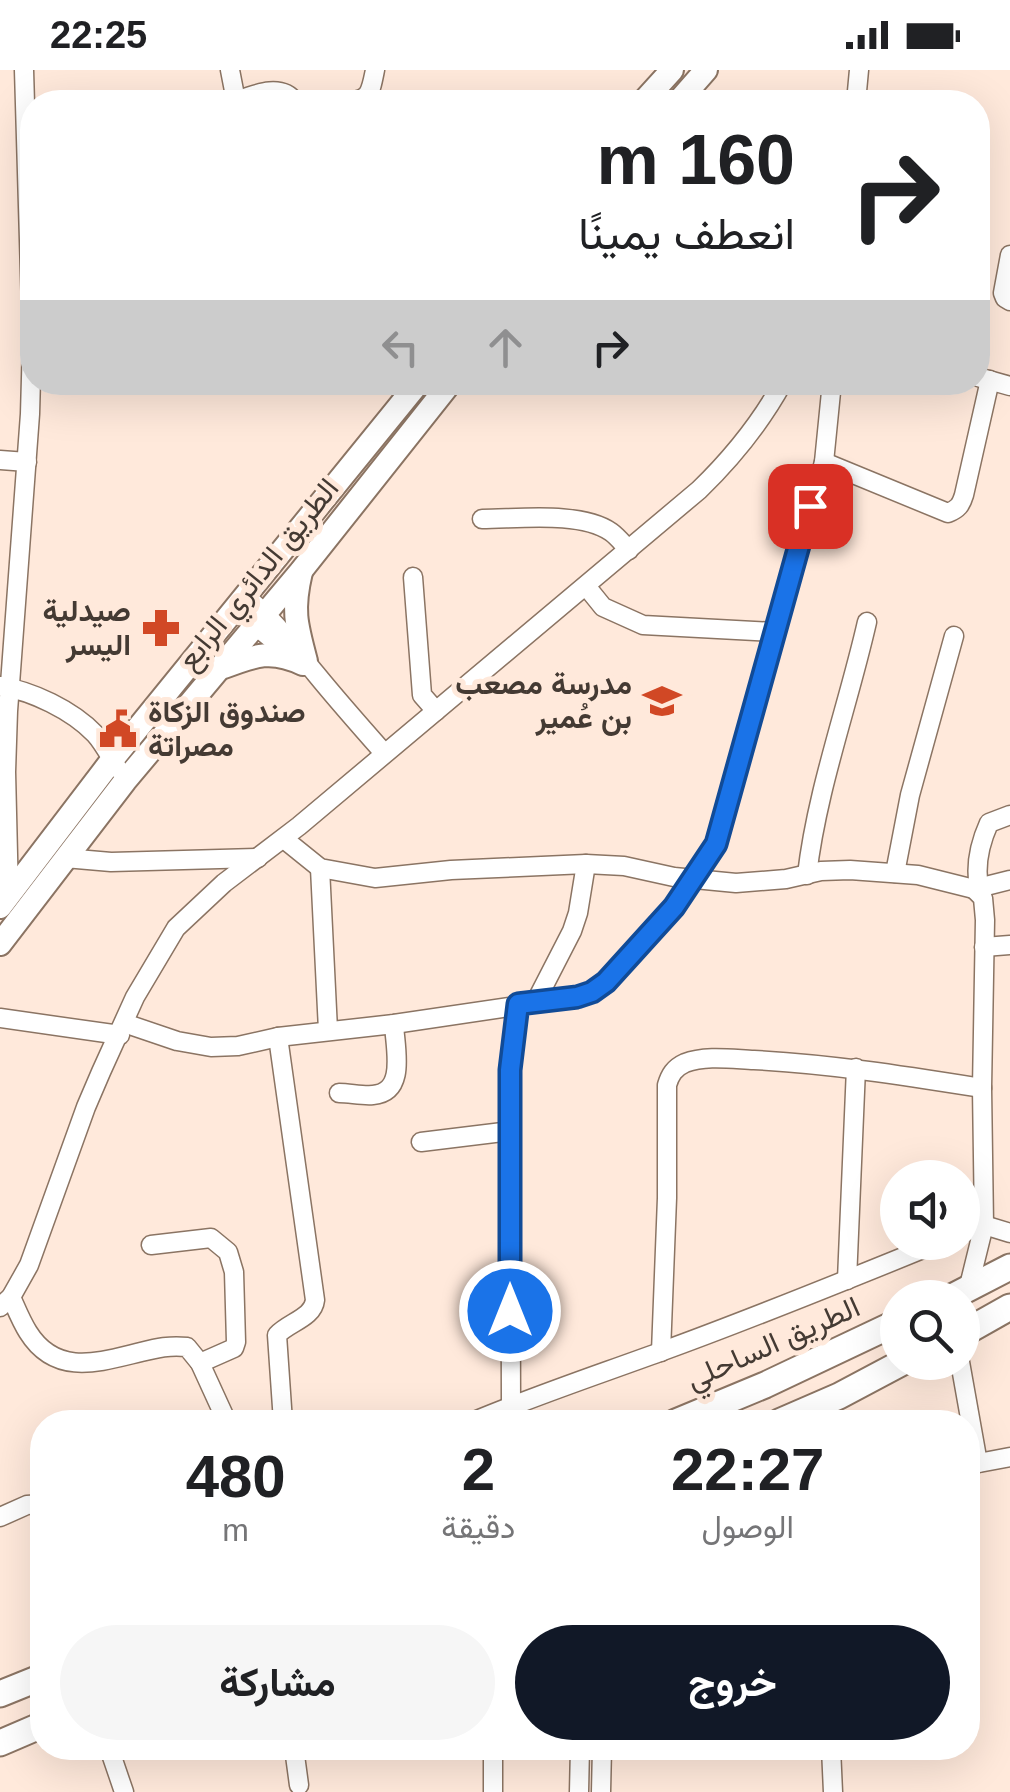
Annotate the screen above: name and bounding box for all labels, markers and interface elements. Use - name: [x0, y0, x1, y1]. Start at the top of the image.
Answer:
- text: 22:25: [50, 14, 147, 56]
- text: 160 m: [597, 121, 795, 199]
- icon: right: [830, 130, 960, 260]
- text: انعطف يمينًا: [578, 208, 795, 259]
- icon: left: [373, 320, 428, 375]
- icon: ahead: [478, 320, 533, 375]
- icon: right: [583, 320, 638, 375]
- pin: [768, 464, 853, 549]
- street label: الطريق الدائري الرابع: [171, 472, 351, 681]
- icon: arrive: [783, 479, 838, 534]
- place label: صيدلية اليسر: [43, 594, 131, 663]
- pharmacy icon: صيدلية اليسر: [140, 607, 182, 649]
- place label: مدرسة مصعب بن عُمير: [455, 667, 632, 736]
- school or university icon: مدرسة مصعب بن عُمير: [641, 680, 683, 722]
- place label: صندوق الزكاة مصراتة: [148, 695, 306, 764]
- public building icon: صندوق الزكاة مصراتة: [97, 708, 139, 750]
- map controls: [880, 1160, 980, 1380]
- button: sound: [880, 1160, 980, 1260]
- position arrow: [458, 1259, 562, 1363]
- button: search: [880, 1280, 980, 1380]
- street label: الطريق الساحلي: [681, 1290, 868, 1403]
- text: 2: [462, 1436, 495, 1503]
- text: 22:27: [671, 1436, 824, 1503]
- text: 480: [186, 1443, 286, 1510]
- text: دقيقة: [441, 1509, 515, 1545]
- text: الوصول: [702, 1509, 794, 1545]
- text: m: [222, 1512, 249, 1548]
- button: مشاركة: [60, 1625, 495, 1740]
- button: خروج: [515, 1625, 950, 1740]

